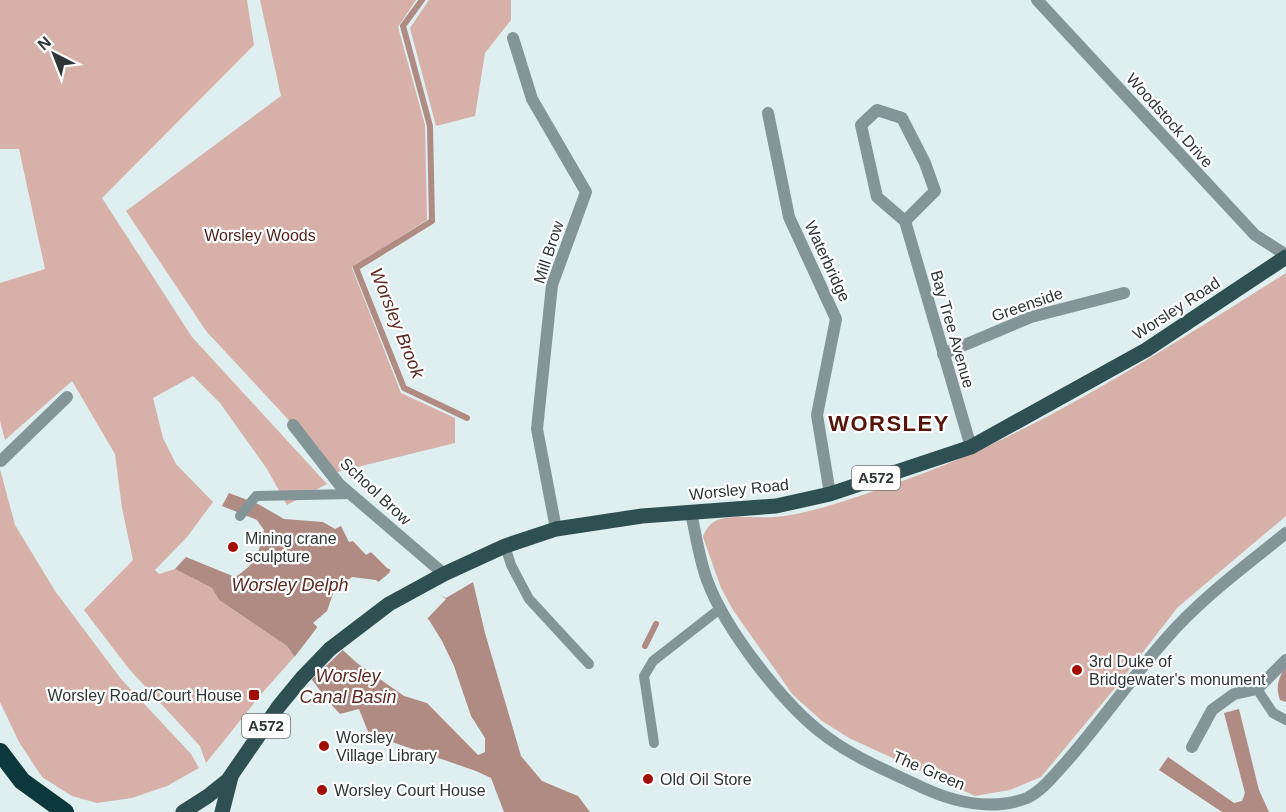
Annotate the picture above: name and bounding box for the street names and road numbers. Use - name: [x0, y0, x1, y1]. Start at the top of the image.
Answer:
- street label: Woodstock Drive: [1123, 70, 1216, 171]
- street label: Mill Brow: [530, 218, 567, 286]
- street label: Waterbridge: [802, 218, 854, 304]
- street label: Bay Tree Avenue: [928, 268, 977, 390]
- street label: Worsley Road: [1130, 274, 1223, 343]
- street label: Greenside: [989, 284, 1065, 325]
- street label: School Brow: [337, 455, 415, 529]
- road number: A572: [852, 466, 900, 490]
- street label: Worsley Road: [688, 476, 790, 503]
- road number: A572: [242, 714, 290, 738]
- street label: The Green: [890, 748, 967, 793]

